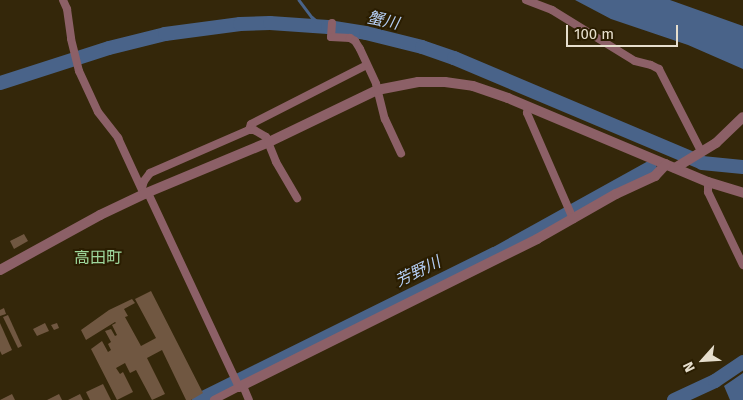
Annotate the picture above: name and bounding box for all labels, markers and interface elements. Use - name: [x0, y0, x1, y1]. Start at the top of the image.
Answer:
- water label: 蟹川: [365, 8, 401, 34]
- scale bar: [568, 15, 680, 47]
- text: 100 m: [574, 25, 614, 43]
- district label: 高田町: [74, 248, 122, 268]
- water label: 芳野川: [392, 253, 444, 291]
- north arrow: [678, 335, 728, 385]
- text: N: [679, 359, 699, 375]

